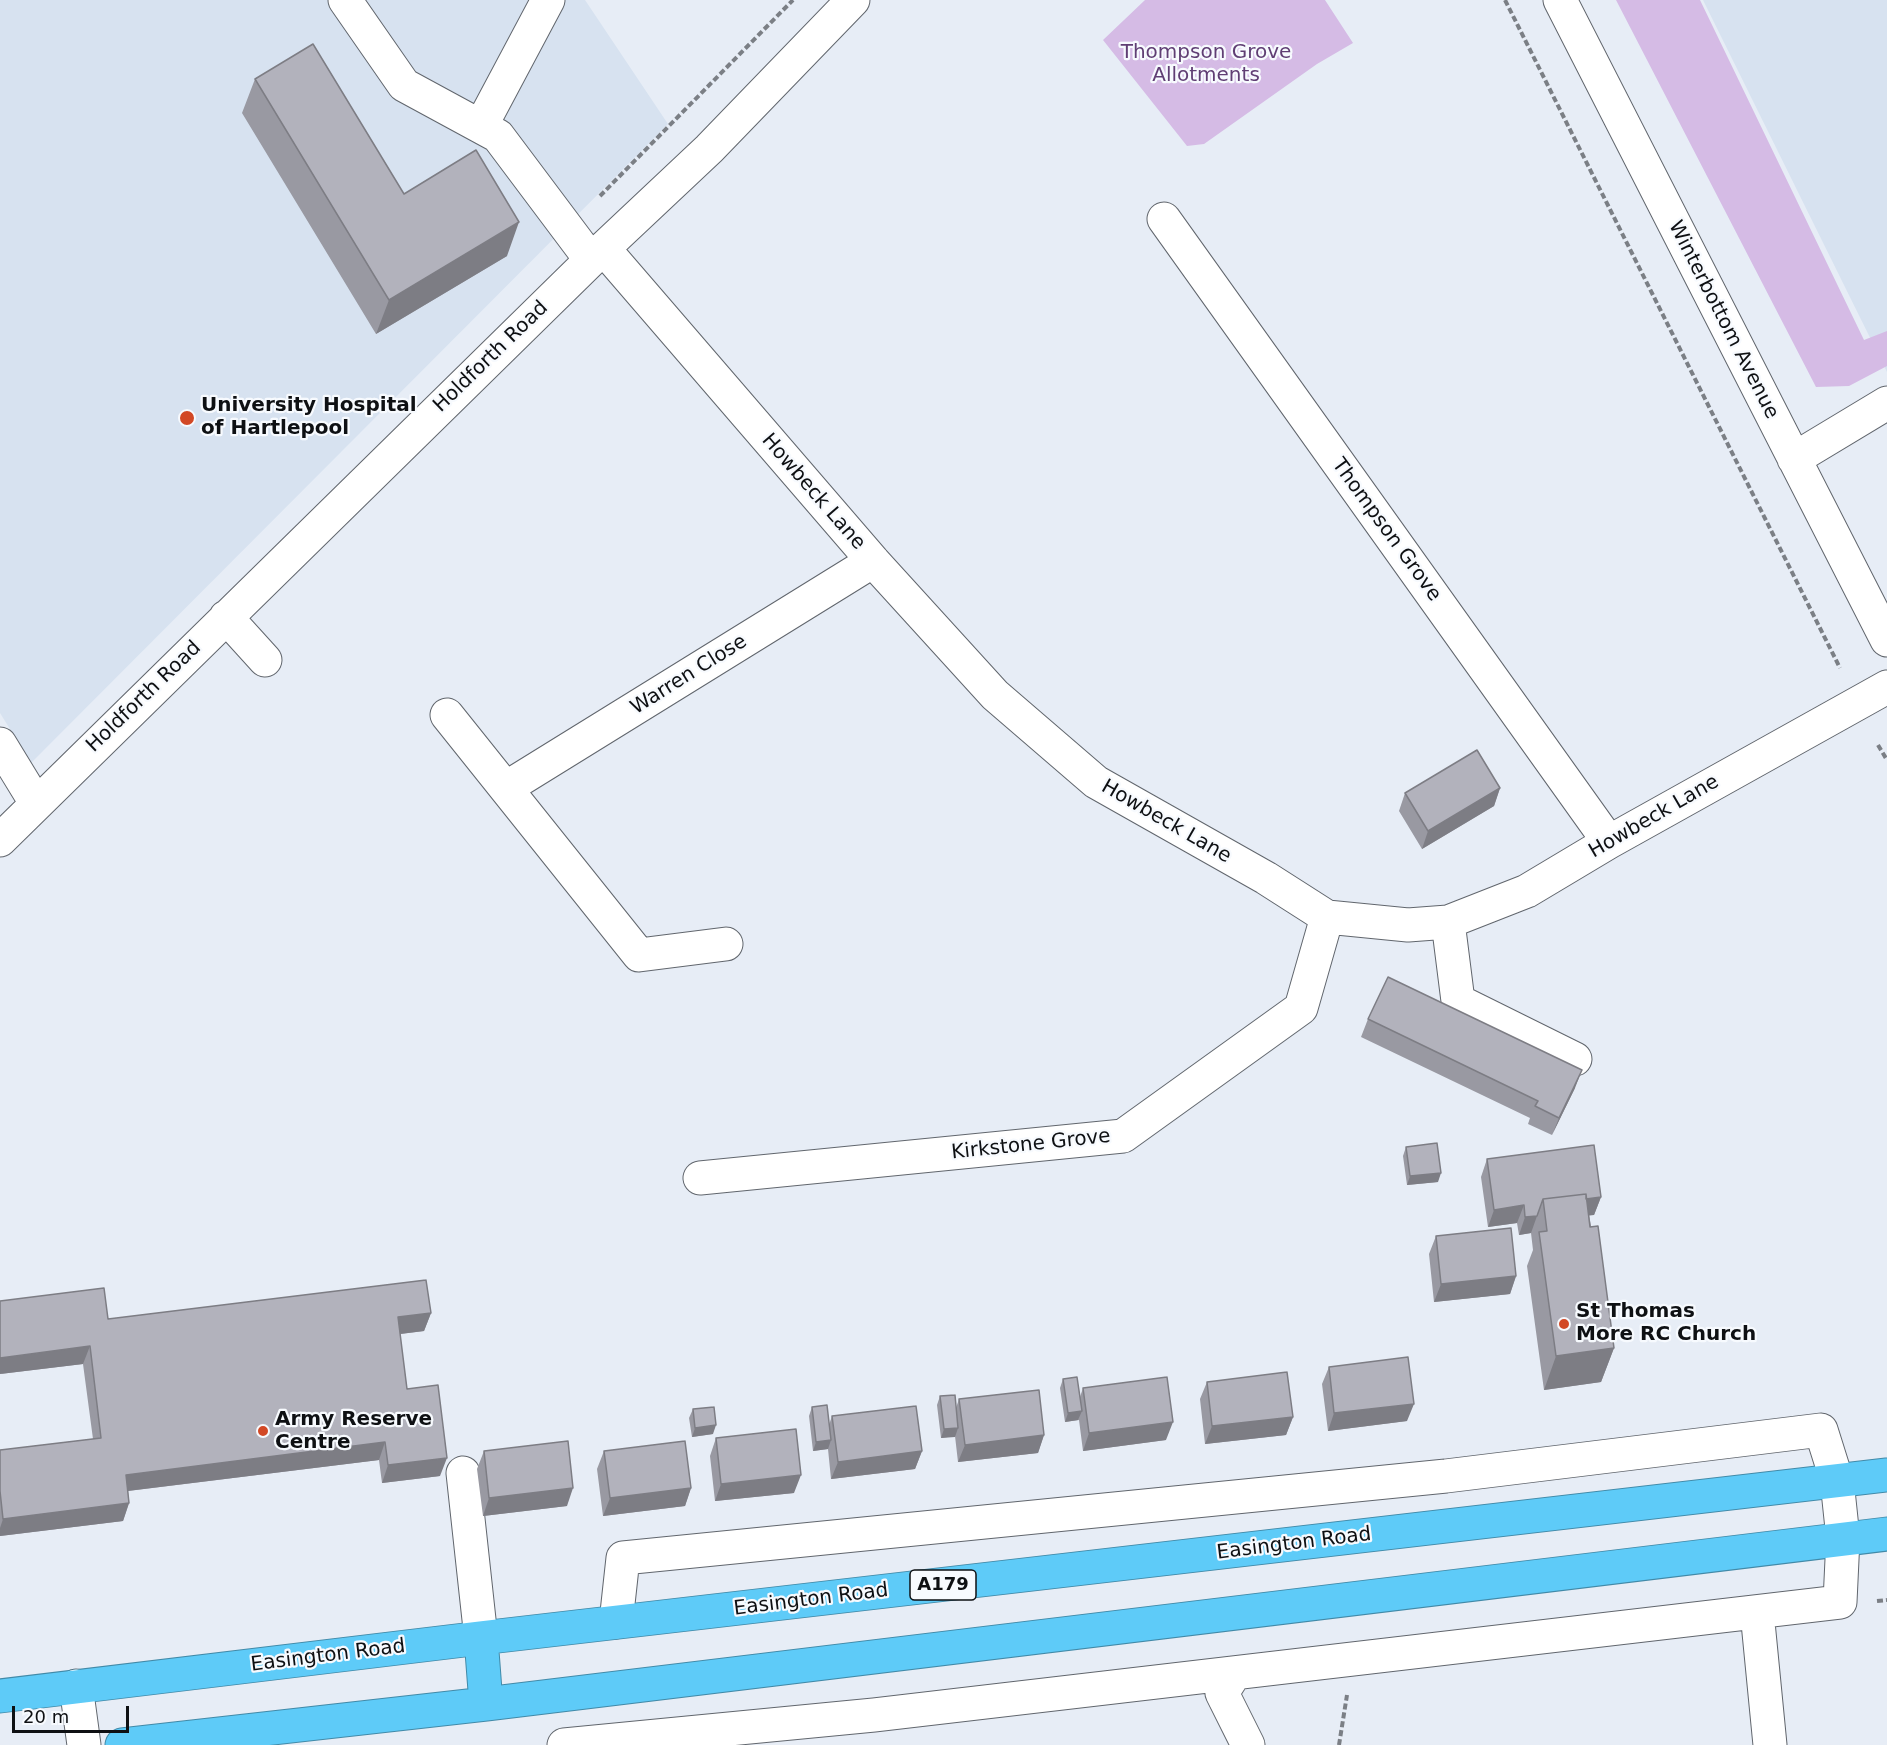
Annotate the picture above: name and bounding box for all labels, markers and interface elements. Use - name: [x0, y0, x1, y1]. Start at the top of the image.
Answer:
- park label: Thompson Grove Allotments: [1121, 41, 1291, 88]
- street label: Winterbottom Avenue: [1663, 217, 1783, 423]
- street label: Holdforth Road: [429, 296, 553, 418]
- place label: University Hospital of Hartlepool: [201, 394, 417, 441]
- marker: University Hospital of Hartlepool: [178, 409, 196, 427]
- street label: Howbeck Lane: [756, 429, 870, 555]
- street label: Thompson Grove: [1326, 454, 1446, 606]
- street label: Warren Close: [627, 630, 751, 720]
- street label: Holdforth Road: [82, 636, 206, 758]
- street label: Howbeck Lane: [1585, 770, 1723, 864]
- street label: Howbeck Lane: [1097, 775, 1235, 869]
- street label: Kirkstone Grove: [950, 1125, 1112, 1165]
- place label: St Thomas More RC Church: [1576, 1300, 1756, 1347]
- marker: St Thomas More RC Church: [1557, 1317, 1571, 1331]
- place label: Army Reserve Centre: [275, 1408, 432, 1455]
- marker: Army Reserve Centre: [256, 1424, 270, 1438]
- street label: Easington Road: [1215, 1523, 1373, 1565]
- road number: A179: [910, 1570, 976, 1600]
- street label: Easington Road: [732, 1579, 890, 1621]
- street label: Easington Road: [249, 1635, 407, 1677]
- scale bar: [15, 1694, 132, 1732]
- text: 20 m: [23, 1706, 69, 1727]

